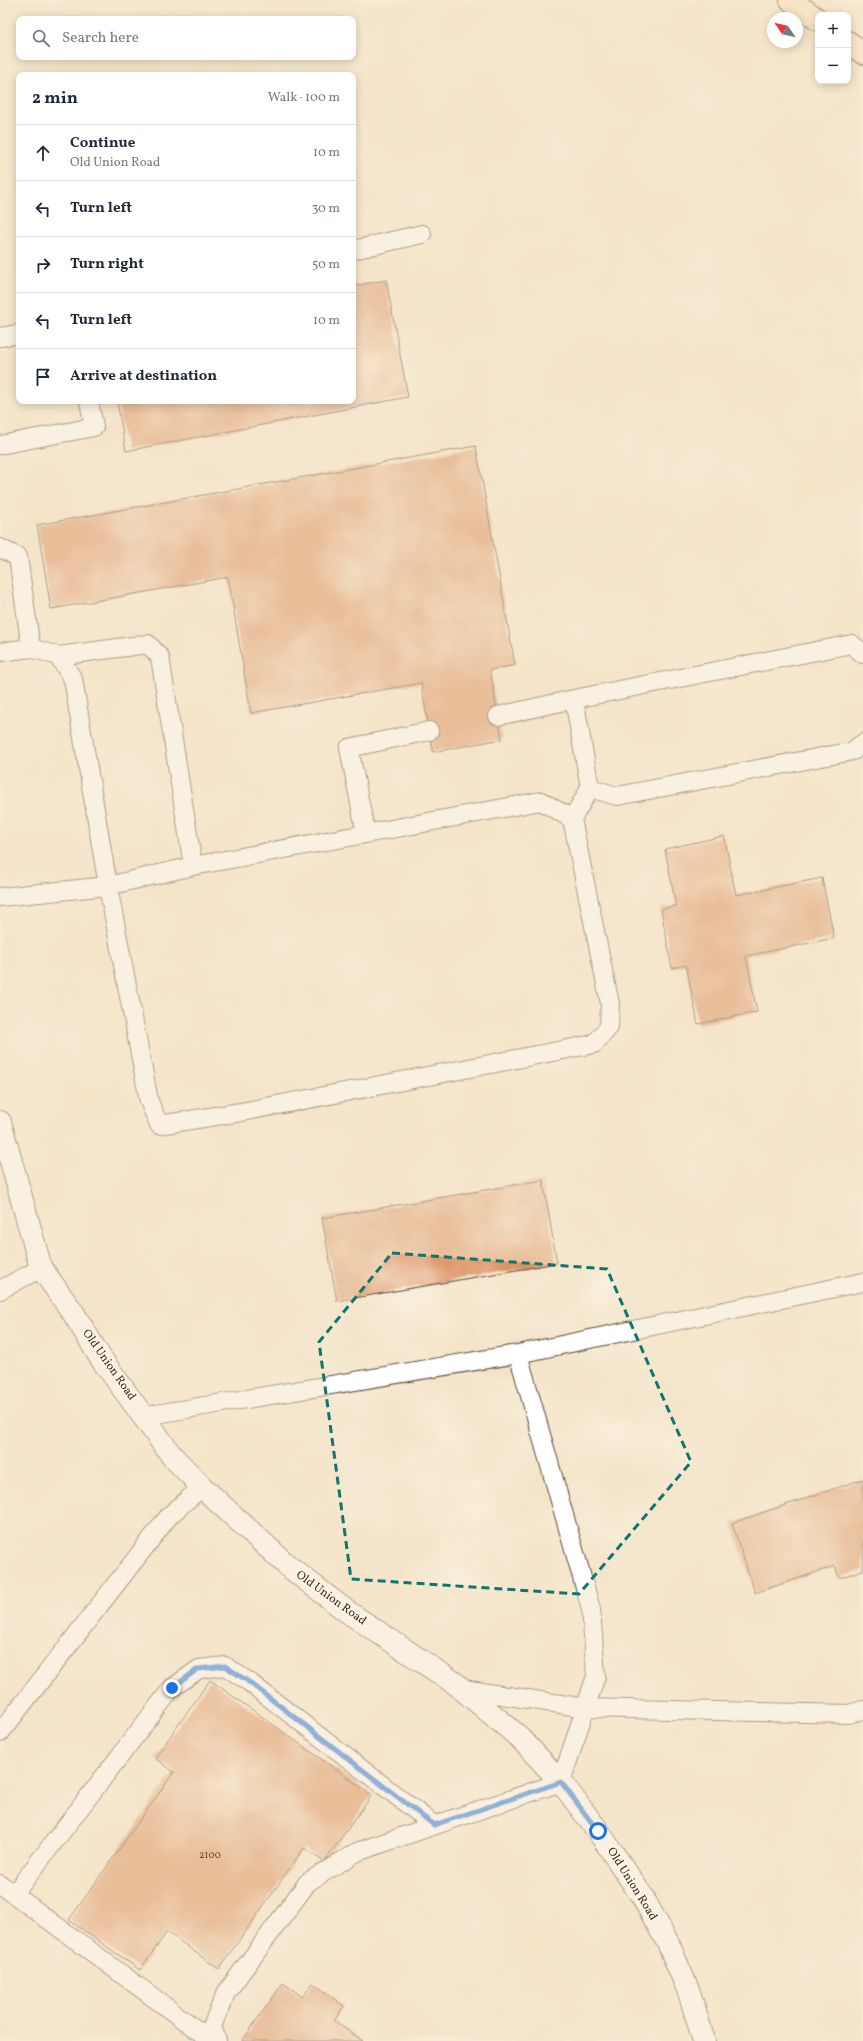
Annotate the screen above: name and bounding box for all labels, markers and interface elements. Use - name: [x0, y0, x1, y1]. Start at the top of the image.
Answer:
- north arrow: [767, 12, 803, 48]
- map controls: [815, 12, 851, 84]
- button: +: [815, 12, 851, 48]
- search box: [16, 16, 356, 60]
- icon: search: [30, 27, 52, 49]
- text: Search here: [62, 28, 139, 49]
- button: −: [815, 48, 851, 84]
- text: 2 min: [32, 87, 78, 110]
- text: Walk · 100 m: [268, 89, 340, 107]
- text: Continue: [70, 133, 135, 154]
- icon: ahead: [32, 142, 54, 164]
- text: 10 m: [313, 144, 340, 162]
- text: Old Union Road: [70, 154, 160, 172]
- icon: left: [32, 198, 54, 220]
- text: Turn left: [70, 198, 132, 219]
- text: 30 m: [312, 200, 340, 218]
- icon: right: [32, 254, 54, 276]
- text: Turn right: [70, 254, 144, 275]
- text: 50 m: [312, 256, 340, 274]
- icon: left: [32, 310, 54, 332]
- text: Turn left: [70, 310, 132, 331]
- text: 10 m: [313, 312, 340, 330]
- icon: arrive: [32, 366, 54, 388]
- text: Arrive at destination: [70, 366, 217, 387]
- street label: Old Union Road: [79, 1326, 140, 1404]
- street label: Old Union Road: [293, 1567, 370, 1629]
- route end: [163, 1679, 181, 1697]
- route start: [589, 1822, 607, 1840]
- street label: Old Union Road: [603, 1844, 661, 1924]
- house number: 2100: [199, 1848, 221, 1862]

